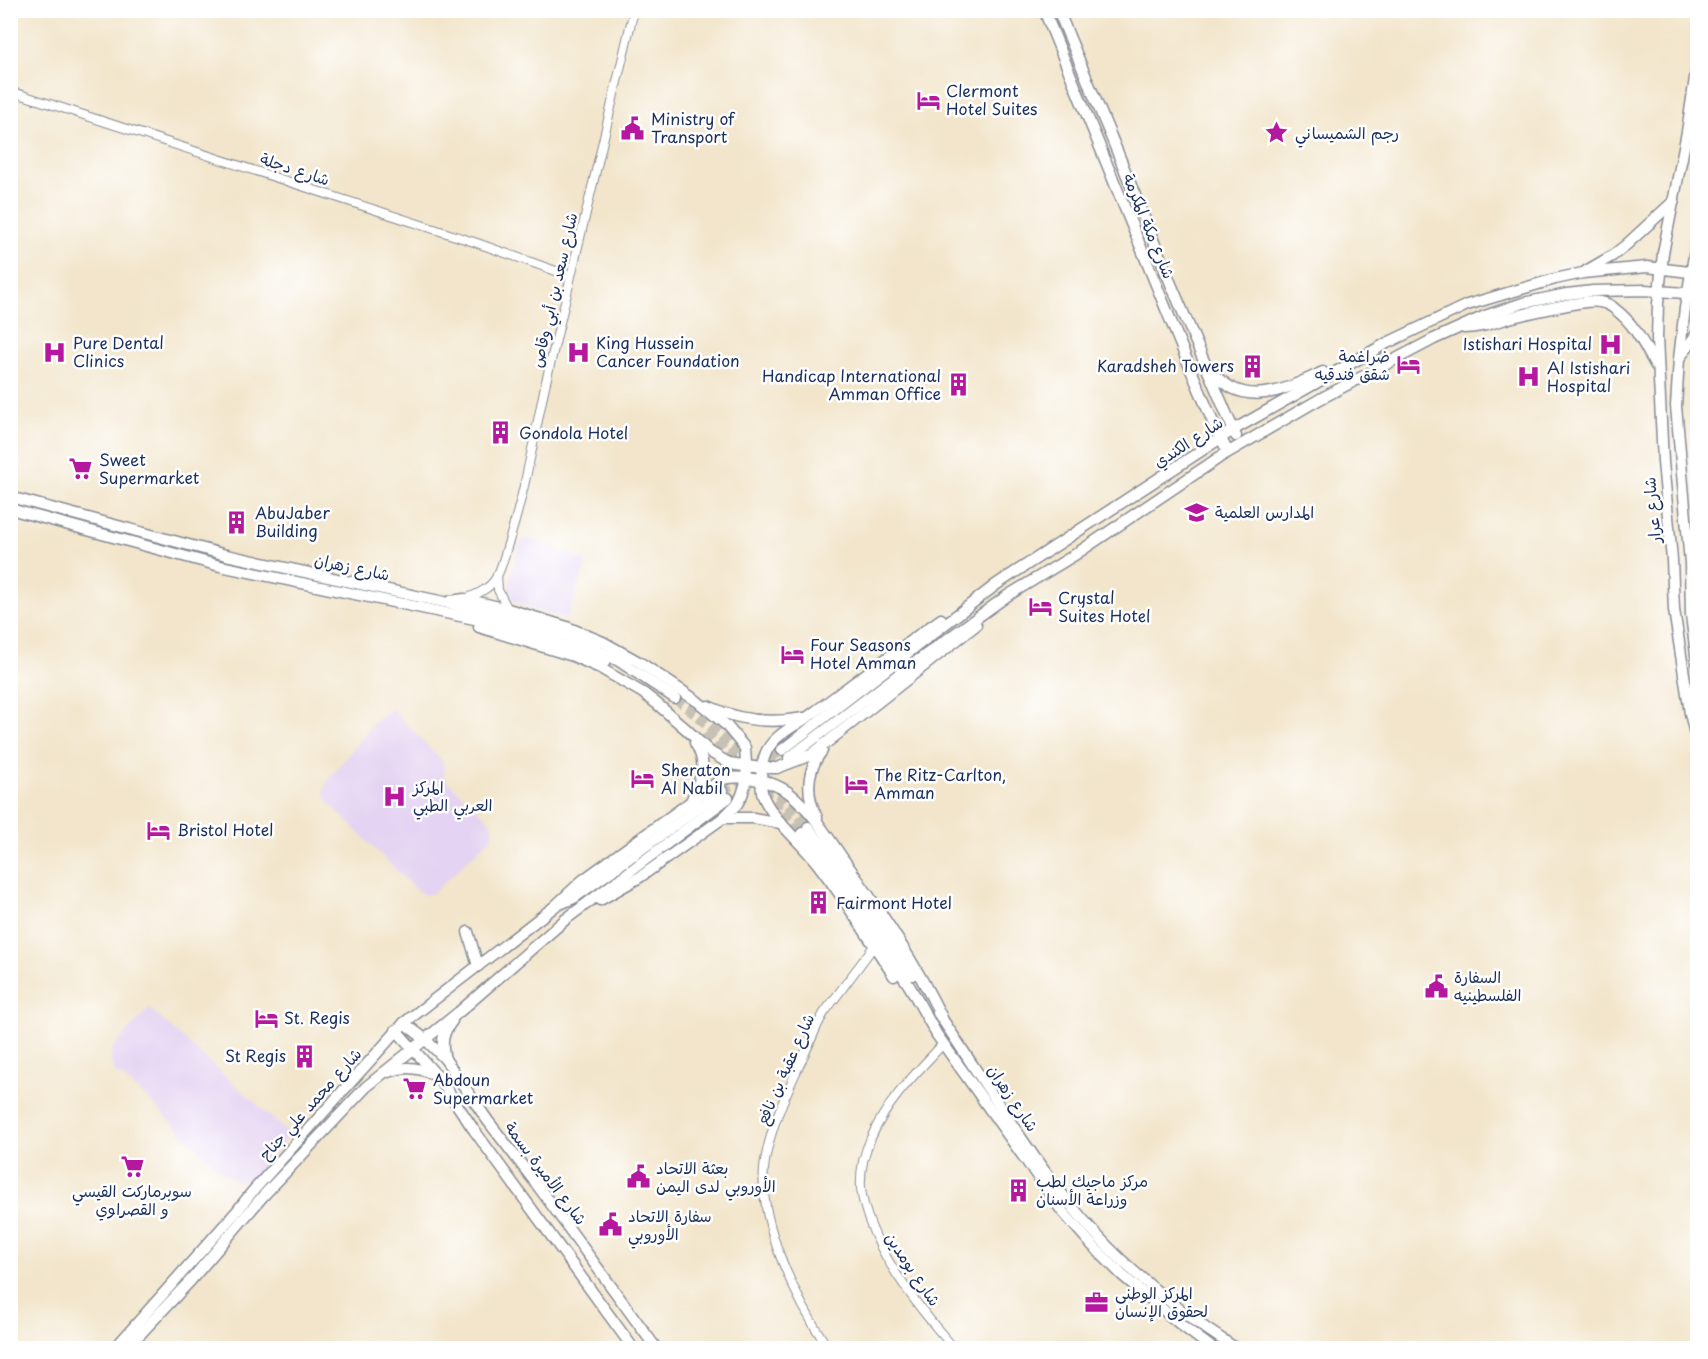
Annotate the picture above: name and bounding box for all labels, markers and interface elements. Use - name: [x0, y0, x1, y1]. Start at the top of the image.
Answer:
- place label: Clermont Hotel Suites: [946, 78, 1037, 120]
- hotel icon: Clermont Hotel Suites: [915, 87, 941, 113]
- place label: Ministry of Transport: [651, 106, 736, 148]
- public building icon: Ministry of Transport: [620, 115, 646, 141]
- place icon: رجم الشميساني: [1264, 120, 1290, 146]
- place label: رجم الشميساني: [1295, 120, 1399, 148]
- street label: شارع دجلة: [257, 146, 333, 192]
- street label: شارع مكة المكرمة: [1117, 169, 1182, 282]
- street label: شارع سعد بن أبي وقاص: [524, 210, 586, 370]
- place label: Pure Dental Clinics: [73, 330, 164, 372]
- place label: King Hussein Cancer Foundation: [596, 330, 740, 372]
- place label: Istishari Hospital: [1463, 331, 1592, 355]
- hospital icon: Istishari Hospital: [1597, 331, 1623, 357]
- hospital icon: Pure Dental Clinics: [42, 339, 68, 365]
- hospital icon: King Hussein Cancer Foundation: [565, 339, 591, 365]
- place label: ضراغمة شقق فندقيه: [1315, 343, 1390, 385]
- hotel icon: ضراغمة شقق فندقيه: [1395, 352, 1421, 378]
- place label: Karadsheh Towers: [1097, 353, 1234, 377]
- building icon: Karadsheh Towers: [1239, 353, 1265, 379]
- place label: Al Istishari Hospital: [1547, 355, 1630, 397]
- place label: Handicap International Amman Office: [762, 363, 941, 405]
- hospital icon: Al Istishari Hospital: [1516, 364, 1542, 390]
- building icon: Handicap International Amman Office: [946, 372, 972, 398]
- street label: شارع الكندي: [1148, 410, 1228, 474]
- building icon: Gondola Hotel: [488, 420, 514, 446]
- place label: Gondola Hotel: [519, 420, 628, 444]
- place label: Sweet Supermarket: [99, 447, 200, 489]
- supermarket icon: Sweet Supermarket: [68, 456, 94, 482]
- street label: شارع عرار: [1636, 476, 1667, 546]
- school or university icon: المدارس العلمية: [1184, 499, 1210, 525]
- place label: المدارس العلمية: [1215, 499, 1314, 523]
- place label: AbuJaber Building: [255, 500, 331, 542]
- building icon: AbuJaber Building: [224, 509, 250, 535]
- street label: شارع زهران: [312, 546, 392, 587]
- place label: Crystal Suites Hotel: [1058, 585, 1151, 627]
- hotel icon: Crystal Suites Hotel: [1027, 594, 1053, 620]
- place label: Four Seasons Hotel Amman: [810, 632, 916, 674]
- hotel icon: Four Seasons Hotel Amman: [779, 641, 805, 667]
- place label: Sheraton Al Nabil: [661, 757, 731, 799]
- place label: The Ritz-Carlton, Amman: [874, 762, 1006, 804]
- hotel icon: Sheraton Al Nabil: [630, 766, 656, 792]
- hotel icon: The Ritz-Carlton, Amman: [843, 771, 869, 797]
- place label: المركز العربي الطبي: [411, 774, 492, 820]
- hospital icon: المركز العربي الطبي: [382, 783, 408, 809]
- hotel icon: Bristol Hotel: [146, 817, 172, 843]
- place label: Bristol Hotel: [177, 817, 273, 841]
- building icon: Fairmont Hotel: [805, 890, 831, 916]
- place label: Fairmont Hotel: [836, 890, 952, 914]
- place label: السفارة الفلسطينيه: [1454, 964, 1521, 1006]
- public building icon: السفارة الفلسطينيه: [1423, 973, 1449, 999]
- hotel icon: St. Regis: [253, 1005, 279, 1031]
- place label: St. Regis: [284, 1005, 350, 1029]
- street label: شارع عقبة بن نافع: [749, 1009, 820, 1128]
- street label: شارع محمد علي جناح: [252, 1042, 369, 1167]
- place label: St Regis: [225, 1043, 286, 1067]
- building icon: St Regis: [291, 1043, 317, 1069]
- street label: شارع زهران: [982, 1059, 1045, 1136]
- place label: Abdoun Supermarket: [433, 1067, 534, 1109]
- supermarket icon: Abdoun Supermarket: [402, 1076, 428, 1102]
- street label: شارع الأميرة بسمة: [499, 1116, 594, 1230]
- supermarket icon: سوبرماركت القيسي و القصراوي: [119, 1153, 145, 1179]
- place label: بعثة الاتحاد الأوروبي لدى اليمن: [656, 1155, 776, 1201]
- public building icon: بعثة الاتحاد الأوروبي لدى اليمن: [625, 1164, 651, 1190]
- place label: مركز ماجيك لطب وزراعة الأسنان: [1036, 1168, 1148, 1210]
- building icon: مركز ماجيك لطب وزراعة الأسنان: [1005, 1177, 1031, 1203]
- place label: سوبرماركت القيسي و القصراوي: [72, 1178, 192, 1221]
- place label: سفارة الاتحاد الأوروبي: [628, 1203, 712, 1249]
- public building icon: سفارة الاتحاد الأوروبي: [597, 1212, 623, 1238]
- street label: شارع بومدين: [879, 1227, 947, 1311]
- place label: المركز الوطني لحقوق الإنسان: [1115, 1280, 1208, 1322]
- office icon: المركز الوطني لحقوق الإنسان: [1084, 1289, 1110, 1315]

